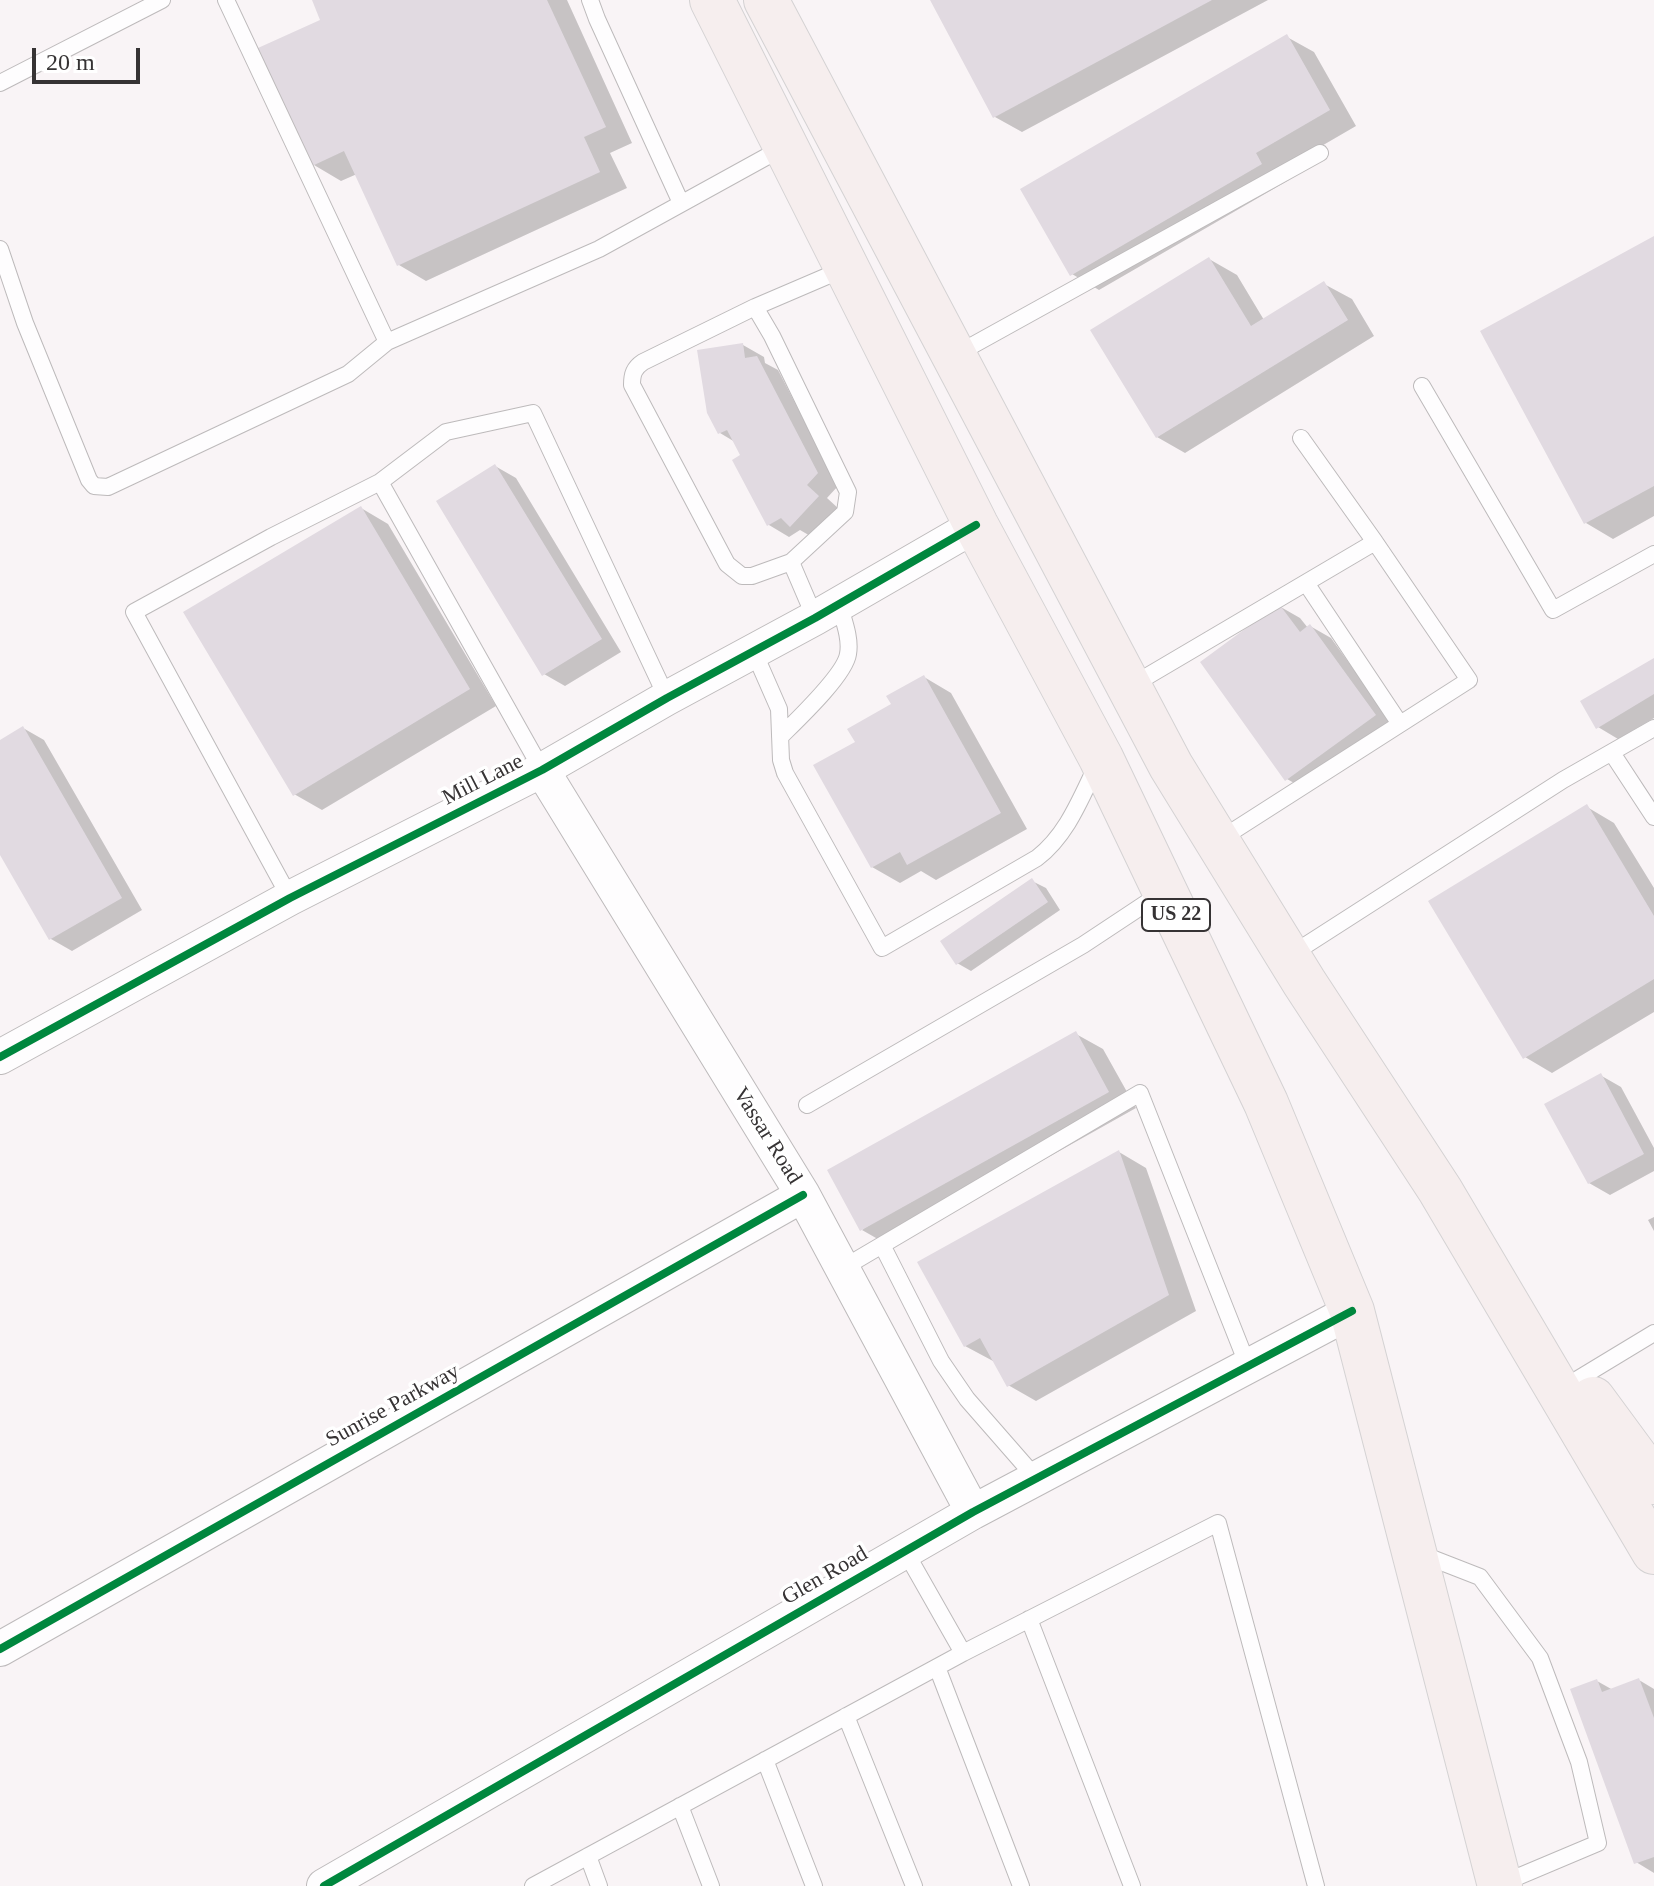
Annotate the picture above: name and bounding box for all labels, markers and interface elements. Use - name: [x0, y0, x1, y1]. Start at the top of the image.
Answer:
- scale bar: [36, 32, 144, 82]
- text: 20 m: [46, 49, 95, 75]
- street label: Mill Lane: [438, 748, 528, 812]
- road number: US 22: [1142, 899, 1210, 931]
- street label: Vassar Road: [727, 1083, 807, 1189]
- street label: Sunrise Parkway: [322, 1358, 464, 1454]
- street label: Glen Road: [777, 1541, 873, 1611]

